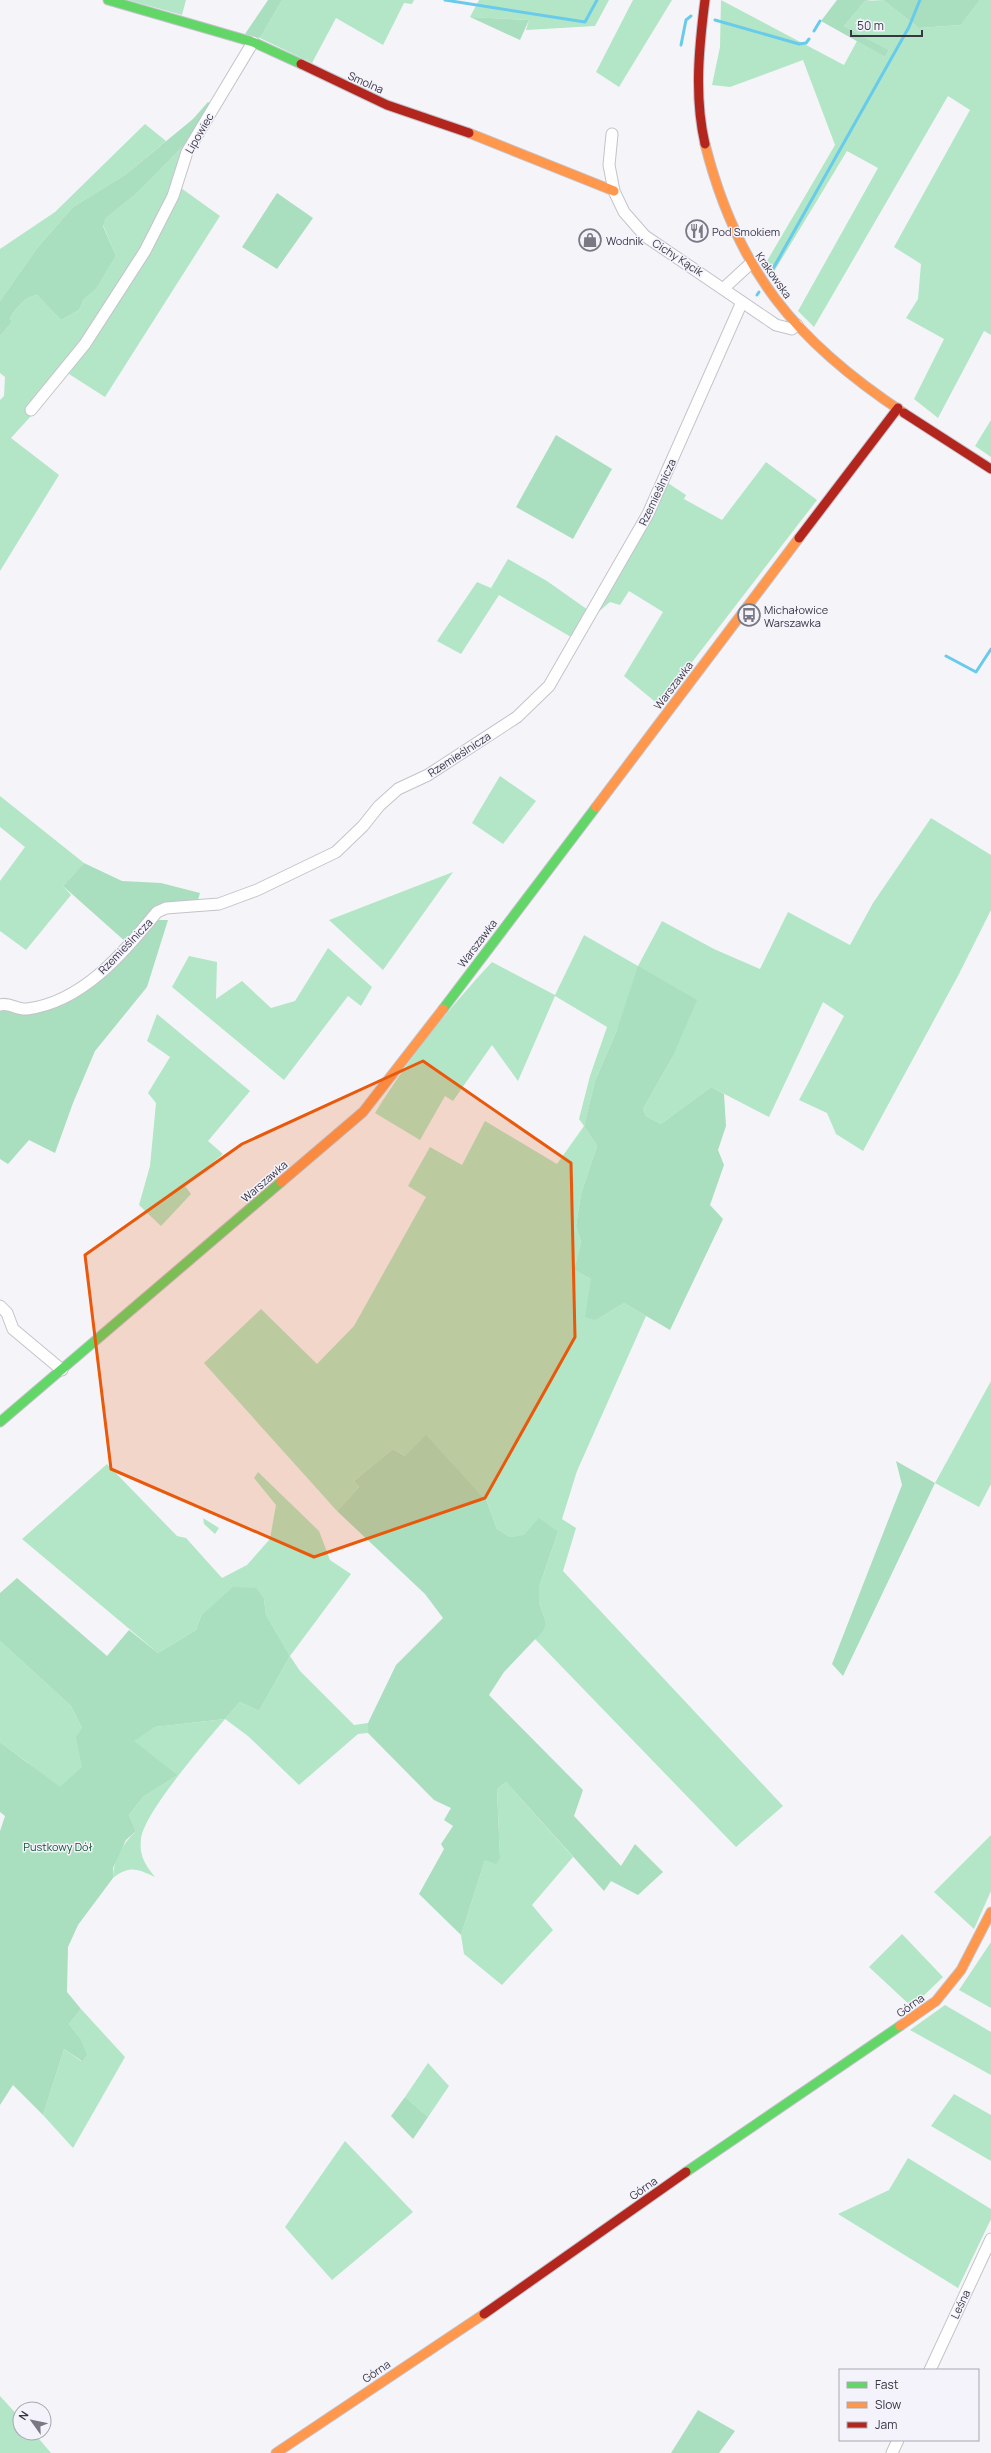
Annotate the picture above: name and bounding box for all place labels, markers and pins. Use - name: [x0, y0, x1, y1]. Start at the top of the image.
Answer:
- restaurant icon: Pod Smokiem: [684, 218, 710, 244]
- place label: Pod Smokiem: [712, 224, 780, 239]
- shop icon: Wodnik: [577, 227, 603, 253]
- place label: Wodnik: [606, 233, 644, 248]
- bus stop icon: Michałowice Warszawka: [736, 602, 762, 628]
- place label: Michałowice Warszawka: [764, 602, 829, 630]

